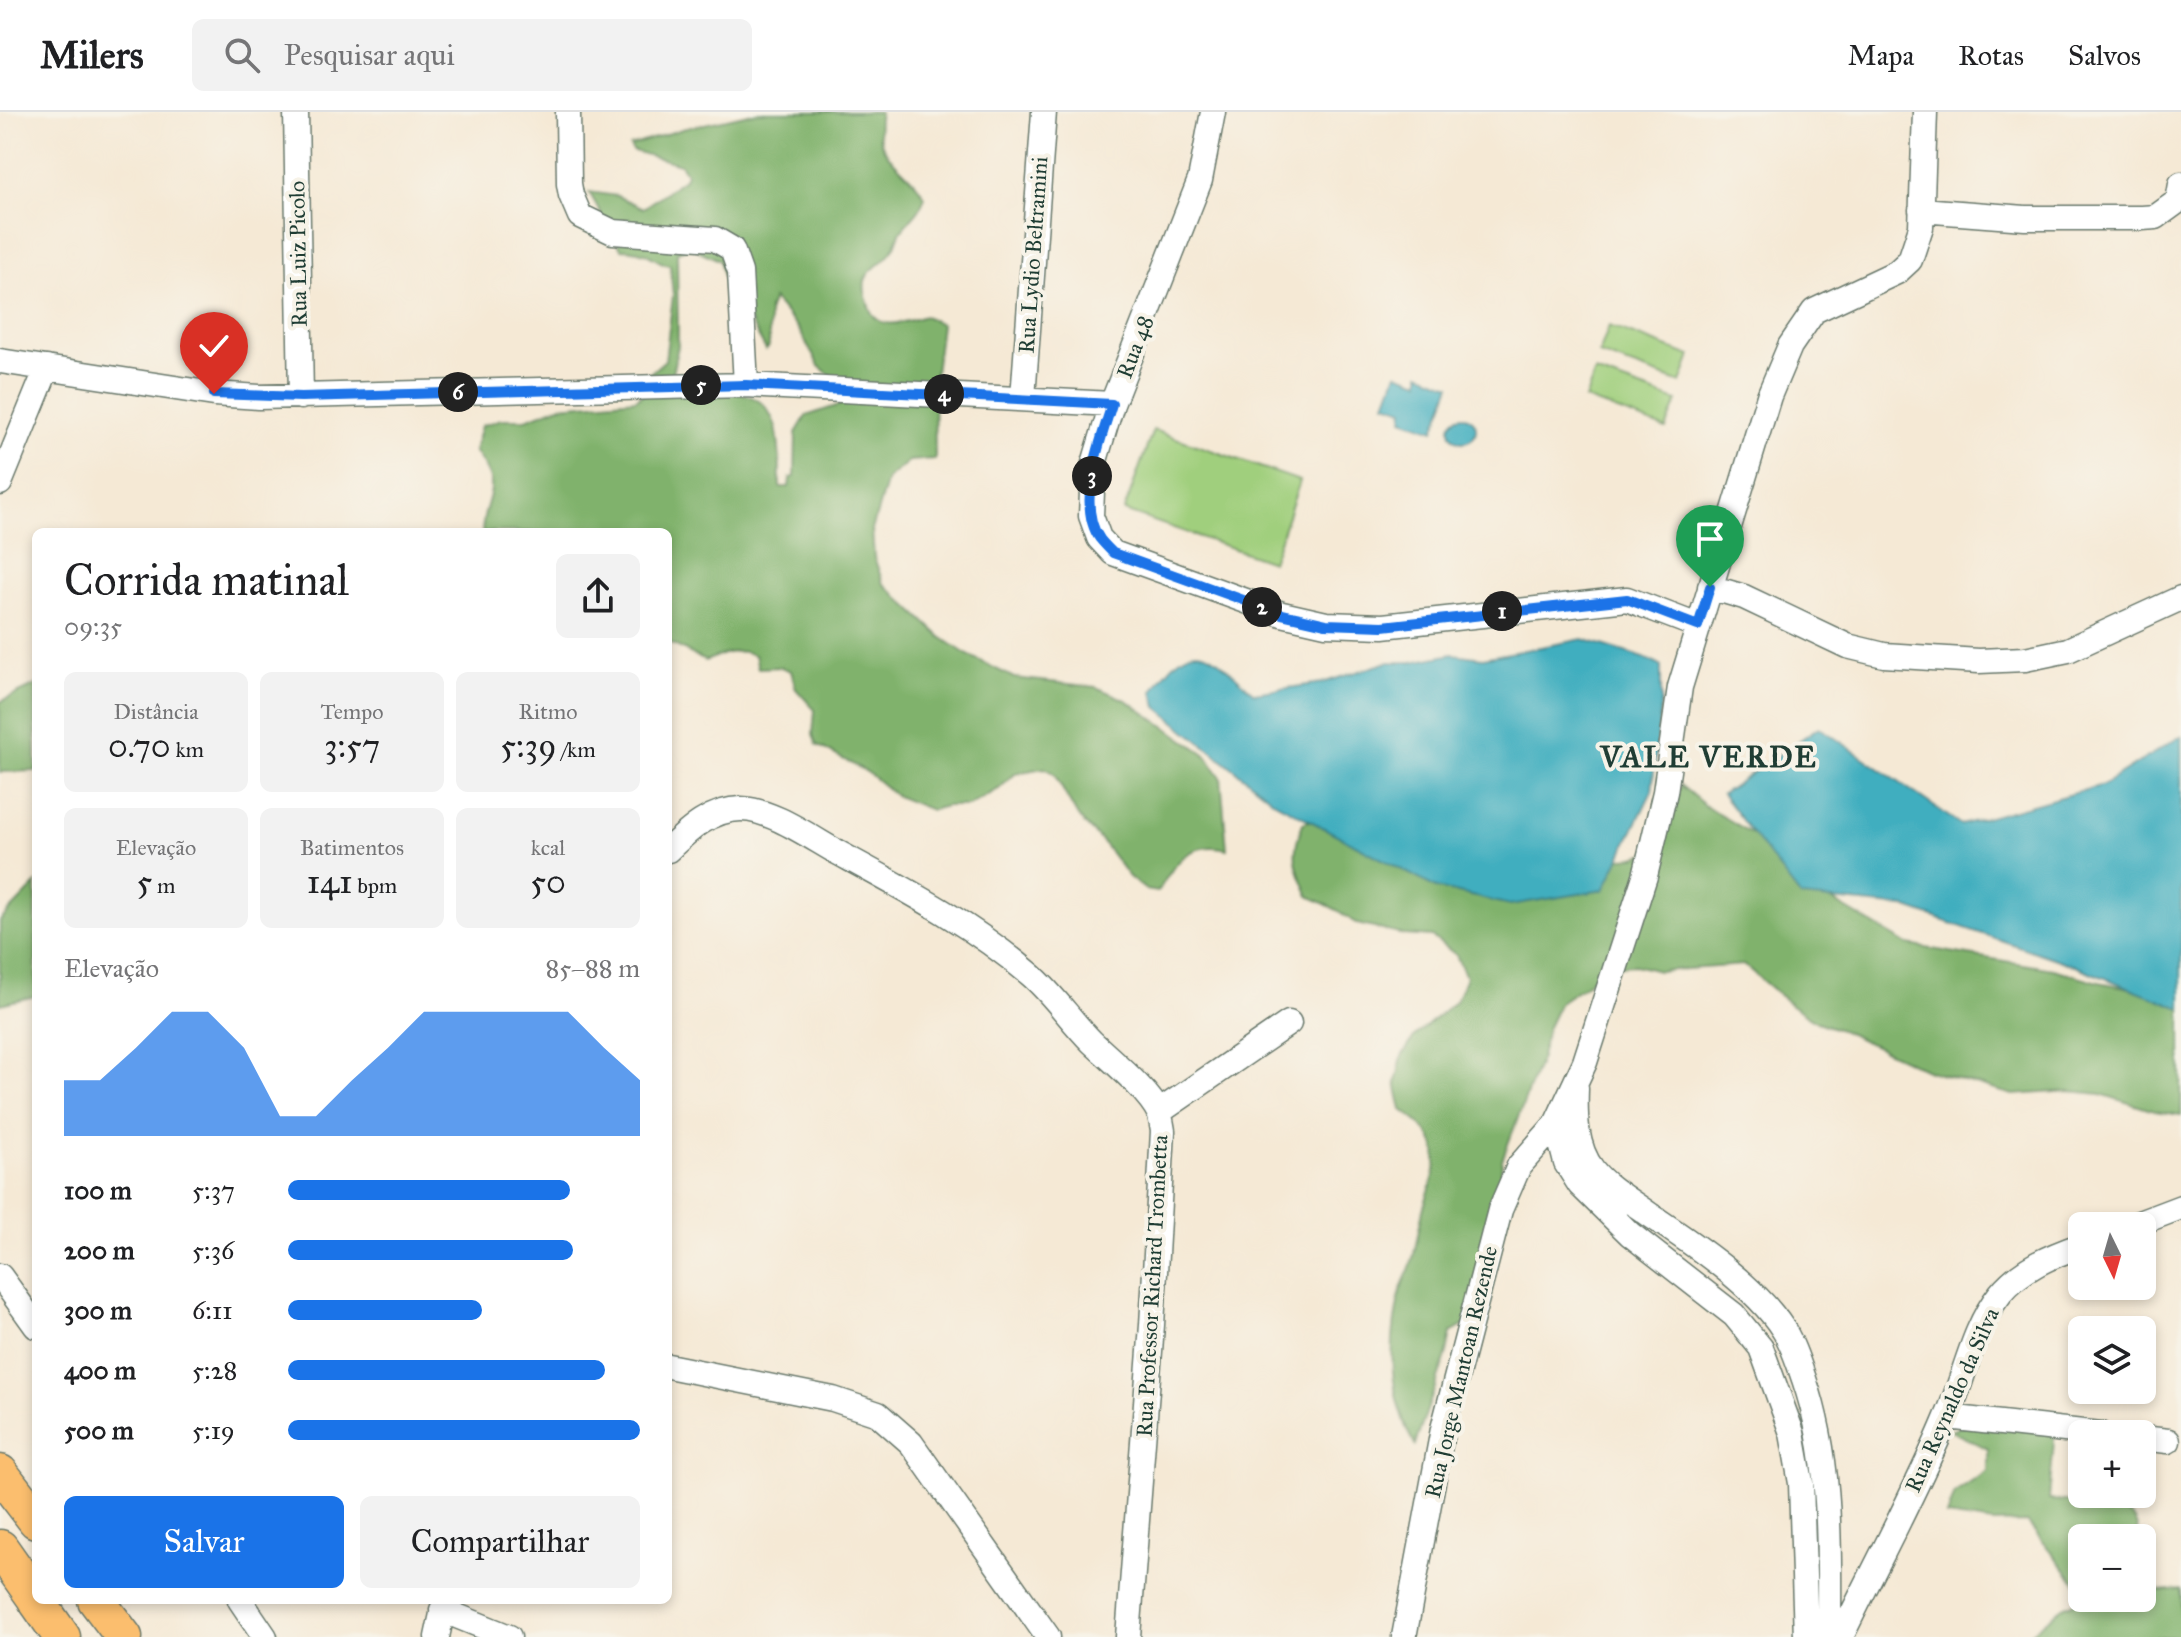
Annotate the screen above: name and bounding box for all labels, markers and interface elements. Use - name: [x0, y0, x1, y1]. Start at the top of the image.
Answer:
- search box: [192, 19, 752, 91]
- text: Milers: [40, 32, 144, 78]
- icon: search: [220, 33, 264, 77]
- text: Pesquisar aqui: [284, 37, 455, 73]
- text: Mapa: [1848, 38, 1914, 73]
- text: Rotas: [1958, 38, 2024, 73]
- text: Salvos: [2068, 38, 2141, 73]
- street label: Rua Lydio Beltramini: [1013, 156, 1053, 354]
- street label: Rua Luiz Picolo: [283, 181, 313, 327]
- pin: [180, 312, 248, 394]
- street label: Rua 48: [1111, 312, 1159, 382]
- icon: check: [192, 324, 236, 368]
- pin: 5: [681, 365, 721, 405]
- text: 5: [696, 371, 706, 398]
- pin: 6: [438, 372, 478, 412]
- pin: 4: [924, 374, 964, 414]
- text: 6: [452, 378, 464, 405]
- text: 4: [938, 380, 950, 407]
- pin: 3: [1072, 456, 1112, 496]
- text: 3: [1088, 462, 1096, 489]
- pin: [1676, 505, 1744, 587]
- icon: arrive: [1688, 517, 1732, 561]
- text: Corrida matinal: [64, 553, 349, 607]
- button: share: [556, 554, 640, 638]
- pin: 2: [1242, 587, 1282, 627]
- pin: 1: [1482, 591, 1522, 631]
- text: 2: [1257, 593, 1267, 620]
- text: 1: [1498, 597, 1506, 624]
- text: 09:35: [64, 610, 122, 642]
- text: Distância: [113, 698, 199, 725]
- text: Tempo: [320, 698, 384, 725]
- text: Ritmo: [519, 698, 577, 725]
- text: 0.70: [108, 725, 171, 766]
- text: 3:57: [324, 725, 380, 766]
- text: 5:39: [500, 725, 556, 766]
- text: km: [171, 736, 204, 763]
- text: /km: [556, 736, 596, 763]
- district label: VALE VERDE: [1599, 739, 1818, 775]
- text: Elevação: [116, 834, 196, 861]
- text: Batimentos: [300, 834, 404, 861]
- text: kcal: [531, 834, 565, 861]
- text: 5: [136, 861, 152, 902]
- text: 141: [307, 861, 352, 902]
- text: 50: [530, 861, 566, 902]
- text: m: [152, 872, 176, 899]
- text: bpm: [352, 872, 397, 899]
- text: Elevação: [64, 952, 159, 984]
- text: 85–88 m: [545, 952, 640, 984]
- street label: Rua Professor Richard Trombetta: [1131, 1134, 1173, 1438]
- text: 100 m: [64, 1174, 132, 1206]
- text: 5:37: [192, 1174, 235, 1206]
- north arrow: [2068, 1212, 2156, 1300]
- map controls: [2068, 1212, 2156, 1612]
- text: 200 m: [64, 1234, 135, 1266]
- text: 5:36: [192, 1234, 234, 1266]
- street label: Rua Jorge Mantoan Rezende: [1419, 1243, 1503, 1501]
- text: 300 m: [64, 1294, 132, 1326]
- text: 6:11: [192, 1294, 232, 1326]
- street label: Rua Reynaldo da Silva: [1899, 1303, 2005, 1496]
- button: layers: [2068, 1316, 2156, 1404]
- text: 400 m: [64, 1354, 136, 1386]
- text: 5:28: [192, 1354, 237, 1386]
- text: 500 m: [64, 1414, 134, 1446]
- text: 5:19: [192, 1414, 235, 1446]
- button: +: [2068, 1420, 2156, 1508]
- button: Salvar: [64, 1496, 344, 1588]
- button: Compartilhar: [360, 1496, 640, 1588]
- button: −: [2068, 1524, 2156, 1612]

